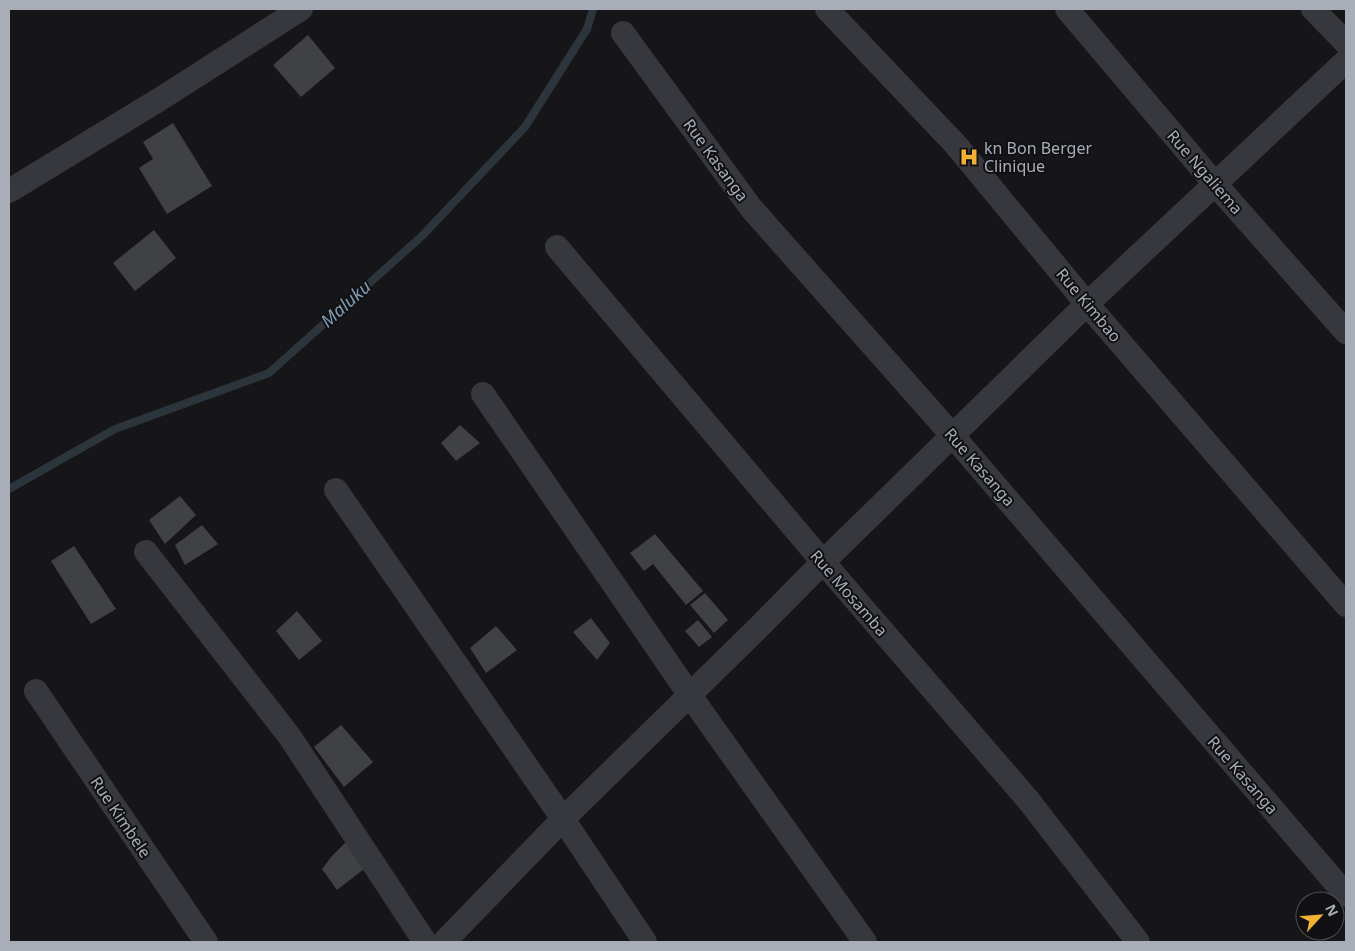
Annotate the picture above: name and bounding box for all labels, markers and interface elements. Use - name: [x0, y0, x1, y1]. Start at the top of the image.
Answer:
- street label: Rue Kasanga: [679, 114, 753, 206]
- street label: Rue Ngaliema: [1162, 125, 1248, 219]
- place label: kn Bon Berger Clinique: [984, 137, 1092, 177]
- hospital icon: kn Bon Berger Clinique: [958, 146, 980, 168]
- street label: Rue Kimbao: [1051, 263, 1127, 347]
- water label: Maluku: [315, 274, 376, 332]
- street label: Rue Kasanga: [940, 423, 1020, 511]
- street label: Rue Mosamba: [805, 545, 893, 641]
- street label: Rue Kasanga: [1203, 731, 1283, 819]
- street label: Rue Kimbele: [86, 772, 156, 862]
- north arrow: [1295, 891, 1345, 941]
- text: N: [1321, 901, 1343, 919]

